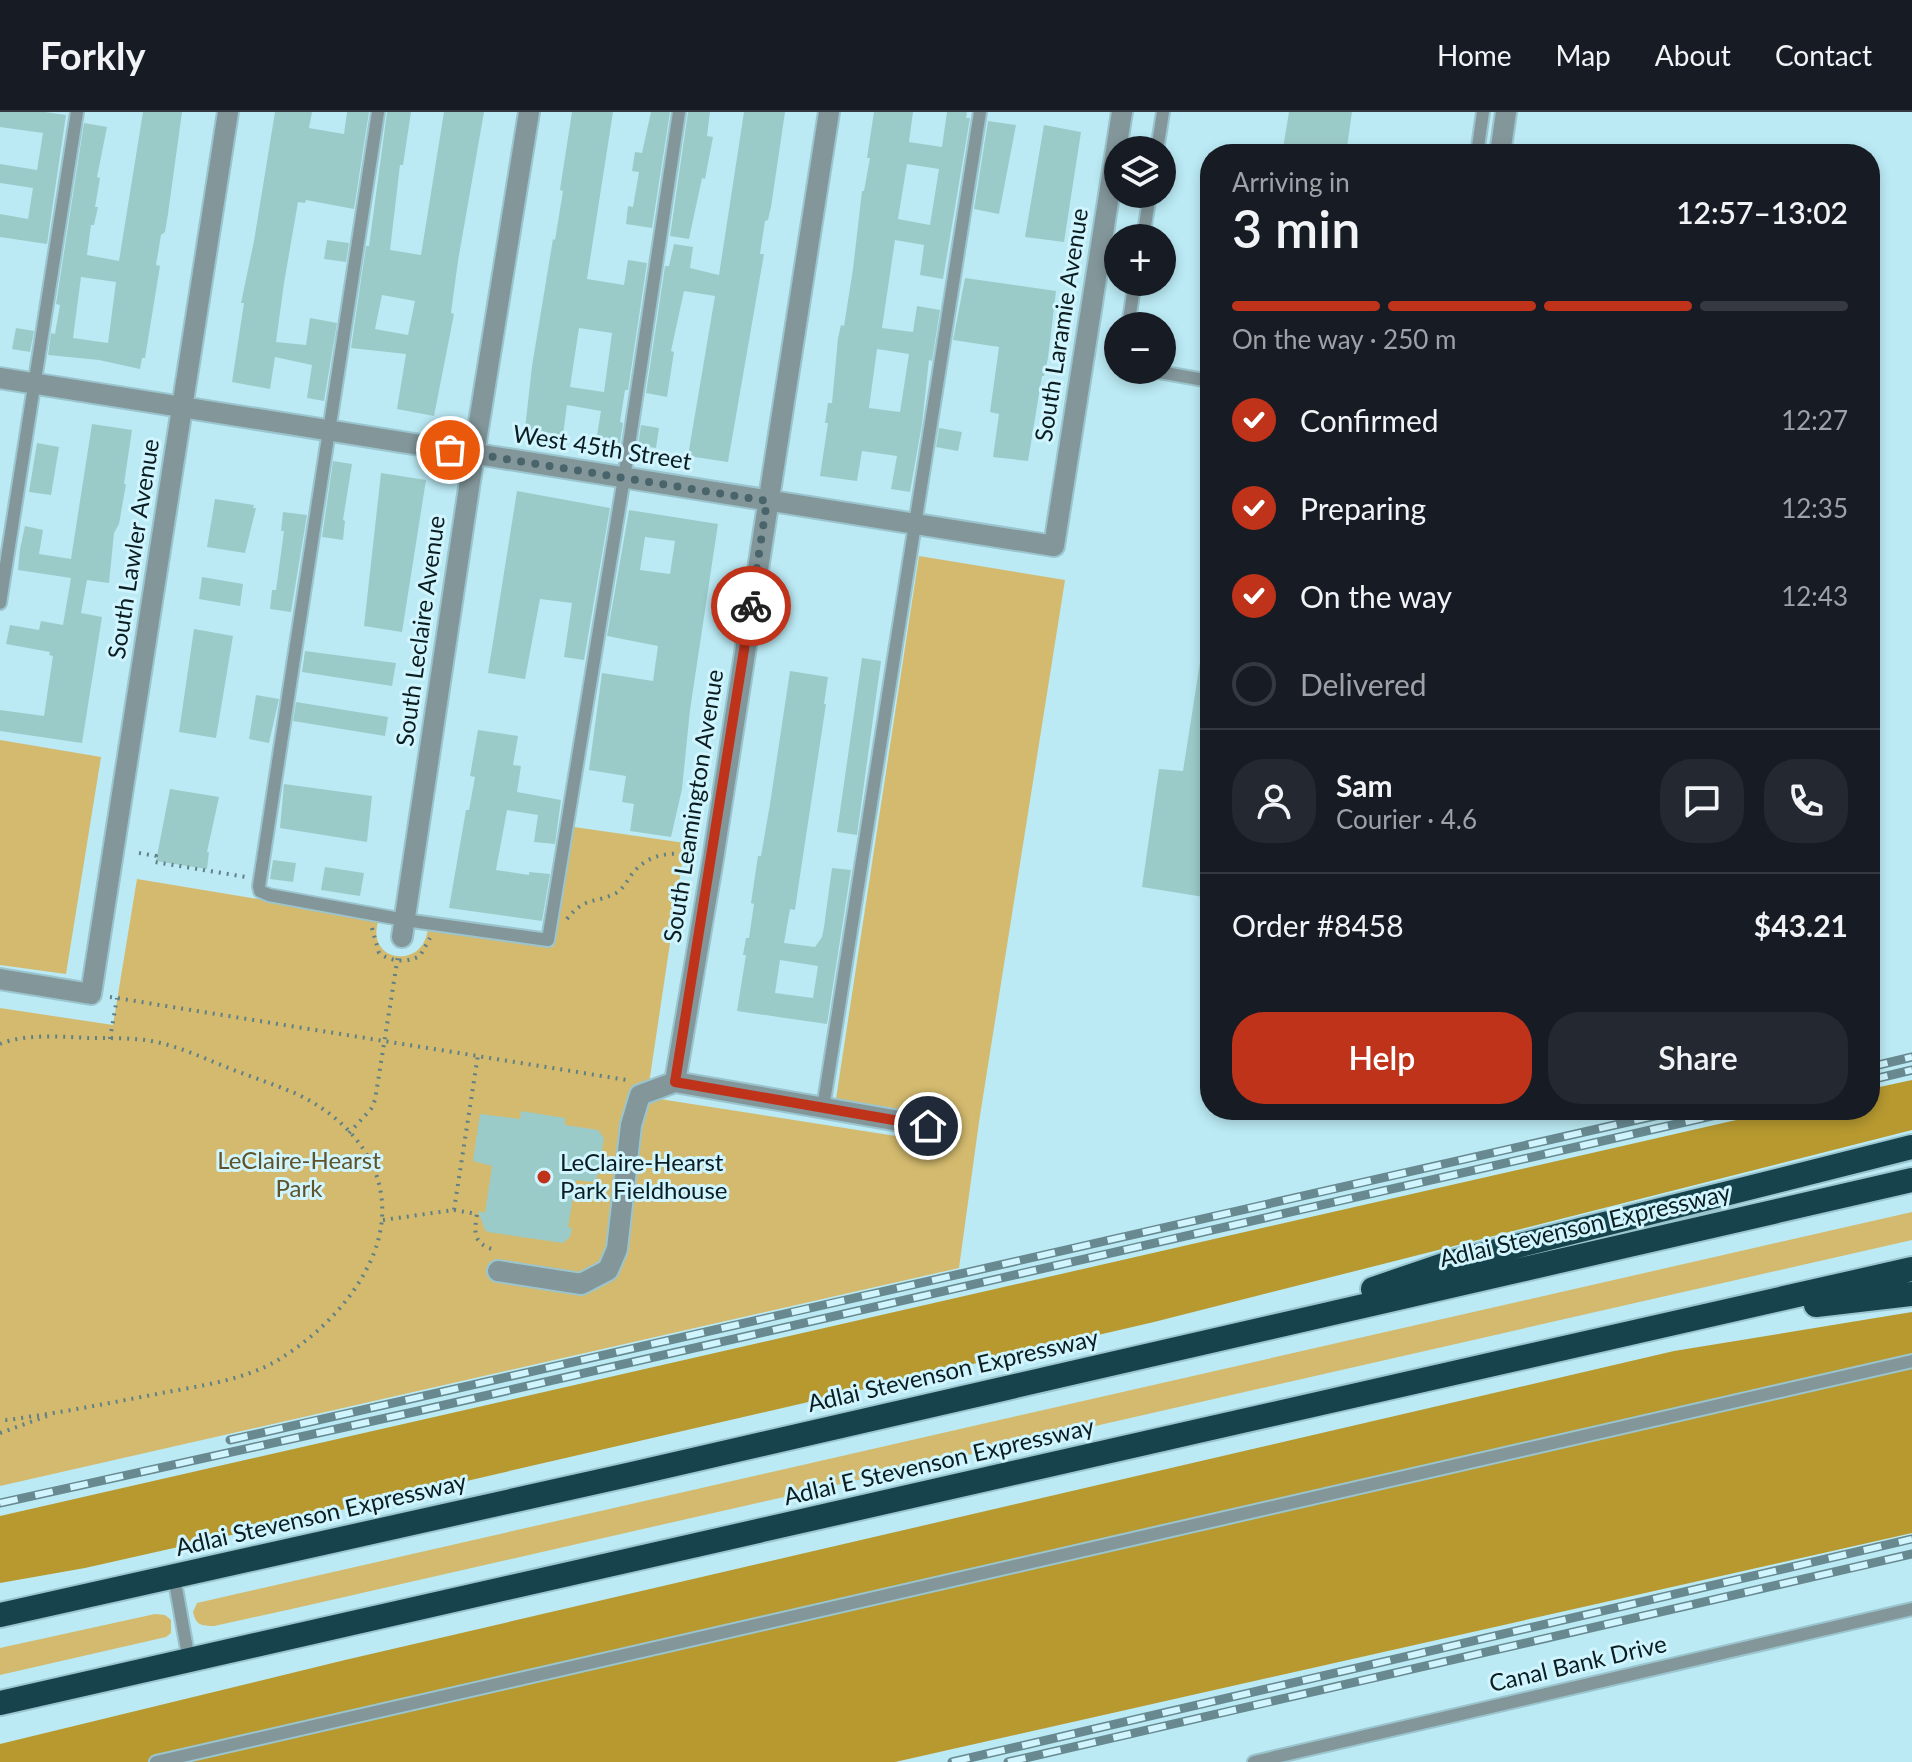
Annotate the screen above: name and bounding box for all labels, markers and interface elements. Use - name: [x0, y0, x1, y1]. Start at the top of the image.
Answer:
- text: Forkly: [40, 32, 146, 78]
- text: Home: [1437, 38, 1512, 72]
- text: Map: [1556, 38, 1611, 72]
- text: About: [1655, 38, 1731, 72]
- text: Contact: [1775, 38, 1872, 72]
- map controls: [1104, 136, 1176, 384]
- button: layers: [1104, 136, 1176, 208]
- text: Arriving in: [1232, 166, 1350, 198]
- text: 12:57–13:02: [1676, 194, 1848, 230]
- text: 3 min: [1232, 197, 1360, 259]
- street label: South Laramie Avenue: [1028, 206, 1093, 443]
- button: +: [1104, 224, 1176, 296]
- button: −: [1104, 312, 1176, 384]
- text: On the way · 250 m: [1232, 323, 1456, 355]
- icon: check: [1232, 398, 1276, 442]
- text: Confirmed: [1300, 402, 1439, 438]
- text: 12:27: [1781, 404, 1848, 436]
- pin: [416, 416, 484, 484]
- street label: West 45th Street: [511, 418, 694, 475]
- icon: bag: [428, 428, 472, 472]
- street label: South Lawler Avenue: [101, 437, 164, 661]
- icon: check: [1232, 486, 1276, 530]
- text: Preparing: [1300, 490, 1426, 526]
- text: 12:35: [1781, 492, 1848, 524]
- street label: South Leclaire Avenue: [389, 514, 450, 748]
- courier: [711, 566, 791, 646]
- icon: check: [1232, 574, 1276, 618]
- text: On the way: [1300, 578, 1452, 614]
- text: 12:43: [1781, 580, 1848, 612]
- icon: bike: [729, 584, 773, 628]
- text: Delivered: [1300, 666, 1427, 702]
- street label: South Leamington Avenue: [657, 667, 728, 944]
- button: person: [1232, 759, 1316, 843]
- button: chat: [1660, 759, 1744, 843]
- button: phone: [1764, 759, 1848, 843]
- text: Sam: [1336, 767, 1393, 803]
- text: Courier · 4.6: [1336, 803, 1477, 835]
- text: Order #8458: [1232, 907, 1404, 943]
- text: $43.21: [1754, 907, 1848, 943]
- button: Help: [1232, 1012, 1532, 1104]
- button: Share: [1548, 1012, 1848, 1104]
- pin: [894, 1092, 962, 1160]
- icon: home: [906, 1104, 950, 1148]
- park label: LeClaire-Hearst Park: [217, 1145, 381, 1202]
- place label: LeClaire-Hearst Park Fieldhouse: [560, 1147, 728, 1204]
- marker: LeClaire-Hearst Park Fieldhouse: [535, 1168, 553, 1186]
- street label: Adlai Stevenson Expressway: [1436, 1177, 1734, 1272]
- street label: Adlai Stevenson Expressway: [804, 1322, 1102, 1417]
- street label: Adlai E Stevenson Expressway: [781, 1411, 1097, 1510]
- street label: Adlai Stevenson Expressway: [172, 1466, 470, 1561]
- street label: Canal Bank Drive: [1486, 1628, 1669, 1697]

